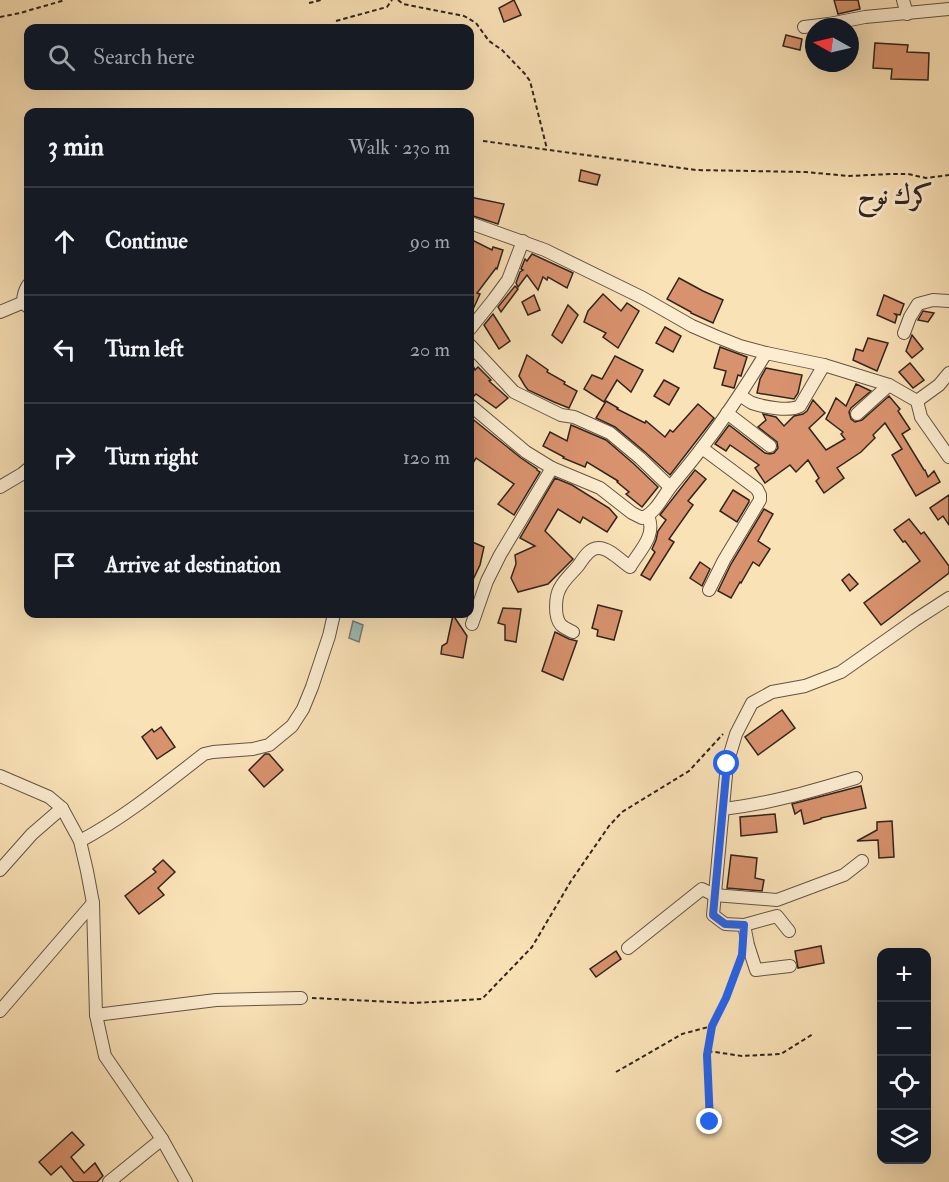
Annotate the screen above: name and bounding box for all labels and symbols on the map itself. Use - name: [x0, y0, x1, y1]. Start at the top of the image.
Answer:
- north arrow: [805, 18, 859, 72]
- district label: كرك نوح: [857, 180, 933, 218]
- route start: [713, 750, 739, 776]
- route end: [696, 1108, 722, 1134]

